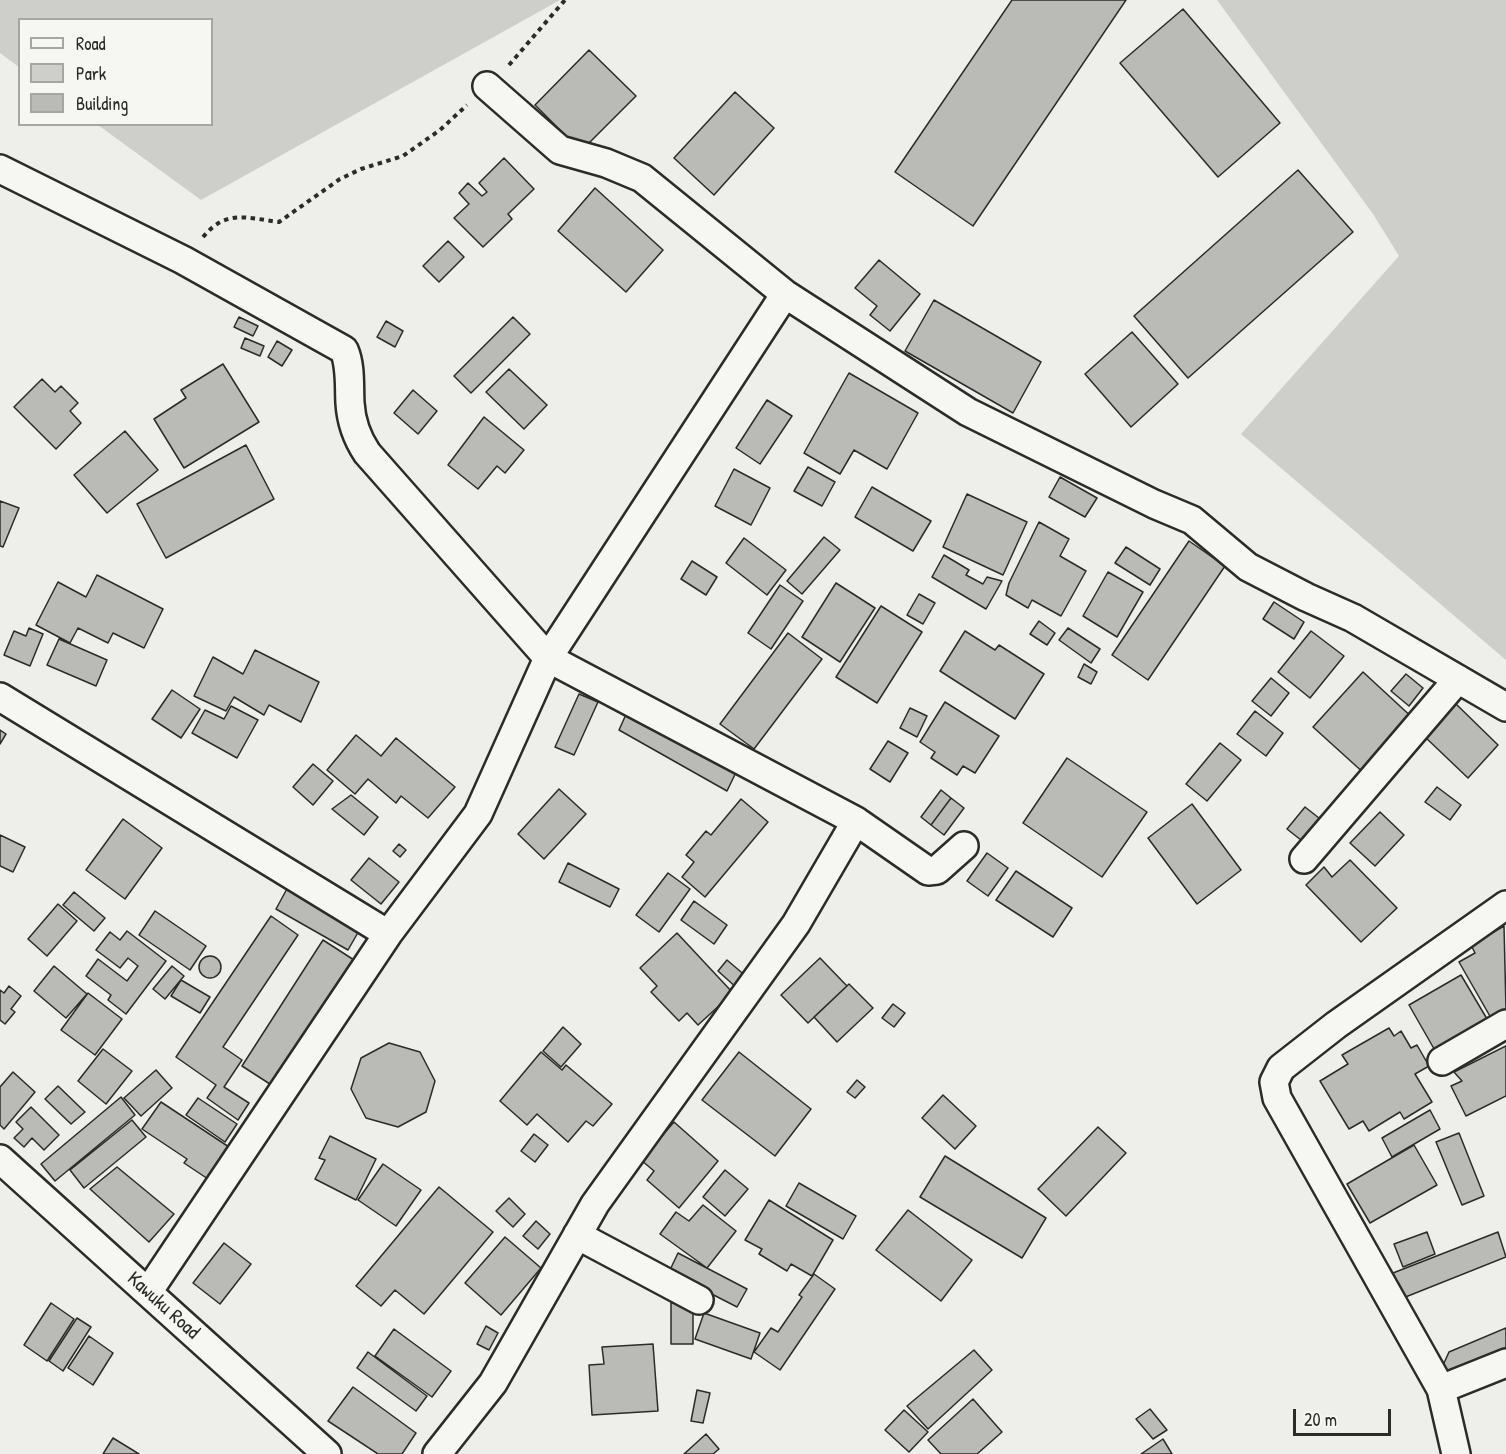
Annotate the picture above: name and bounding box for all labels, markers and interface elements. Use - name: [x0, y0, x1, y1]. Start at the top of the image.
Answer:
- legend: [18, 18, 213, 126]
- text: Road: [76, 31, 106, 56]
- text: Park: [76, 61, 106, 86]
- text: Building: [76, 91, 128, 116]
- street label: Kawuku Road: [122, 1267, 204, 1345]
- scale bar: [1296, 1397, 1394, 1435]
- text: 20 m: [1304, 1407, 1337, 1432]

